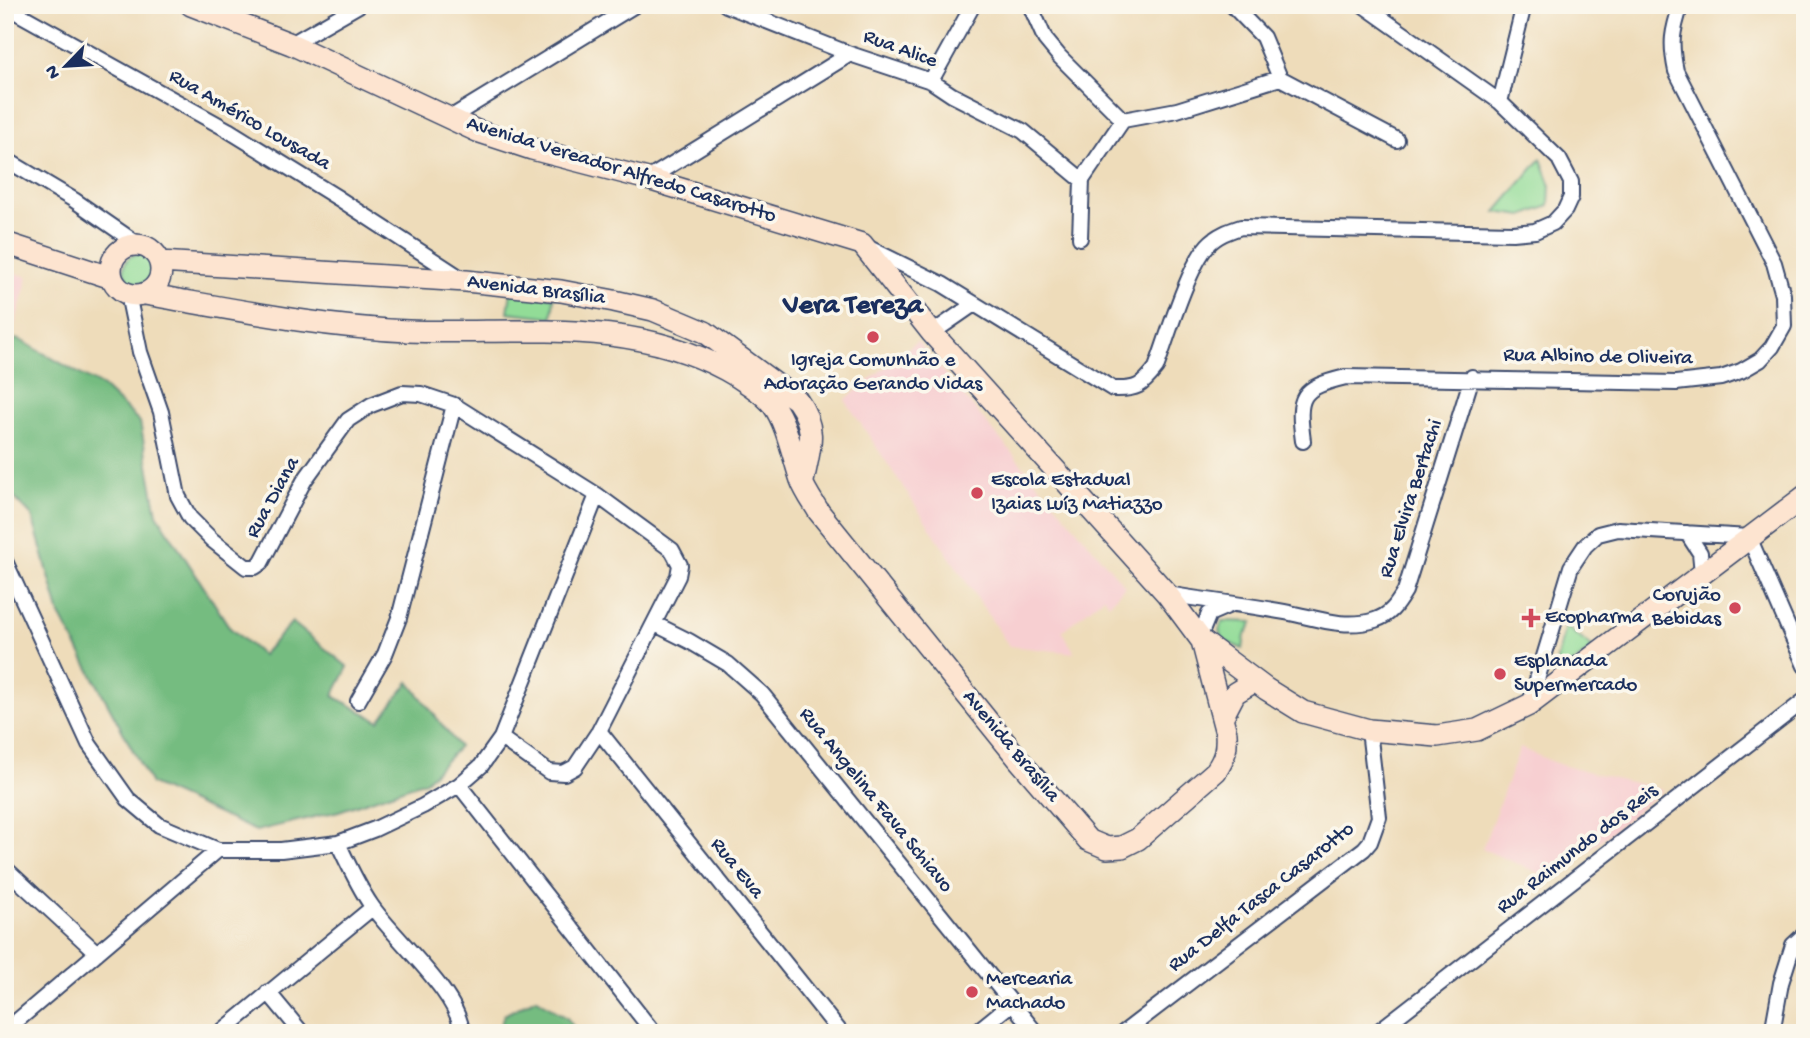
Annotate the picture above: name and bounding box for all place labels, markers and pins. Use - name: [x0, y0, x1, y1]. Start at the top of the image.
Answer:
- marker: Igreja Comunhão e Adoração Gerando Vidas: [865, 329, 881, 345]
- place label: Igreja Comunhão e Adoração Gerando Vidas: [764, 349, 984, 398]
- place label: Escola Estadual Izaias Luíz Matiazzo: [991, 469, 1163, 518]
- marker: Escola Estadual Izaias Luíz Matiazzo: [969, 485, 985, 501]
- place label: Corujão Bebidas: [1651, 584, 1722, 633]
- marker: Corujão Bebidas: [1727, 600, 1743, 616]
- place label: Ecopharma: [1545, 606, 1645, 631]
- marker: Ecopharma: [1523, 610, 1539, 626]
- place label: Esplanada Supermercado: [1514, 650, 1637, 699]
- marker: Esplanada Supermercado: [1492, 666, 1508, 682]
- place label: Mercearia Machado: [986, 968, 1073, 1017]
- marker: Mercearia Machado: [964, 984, 980, 1000]

